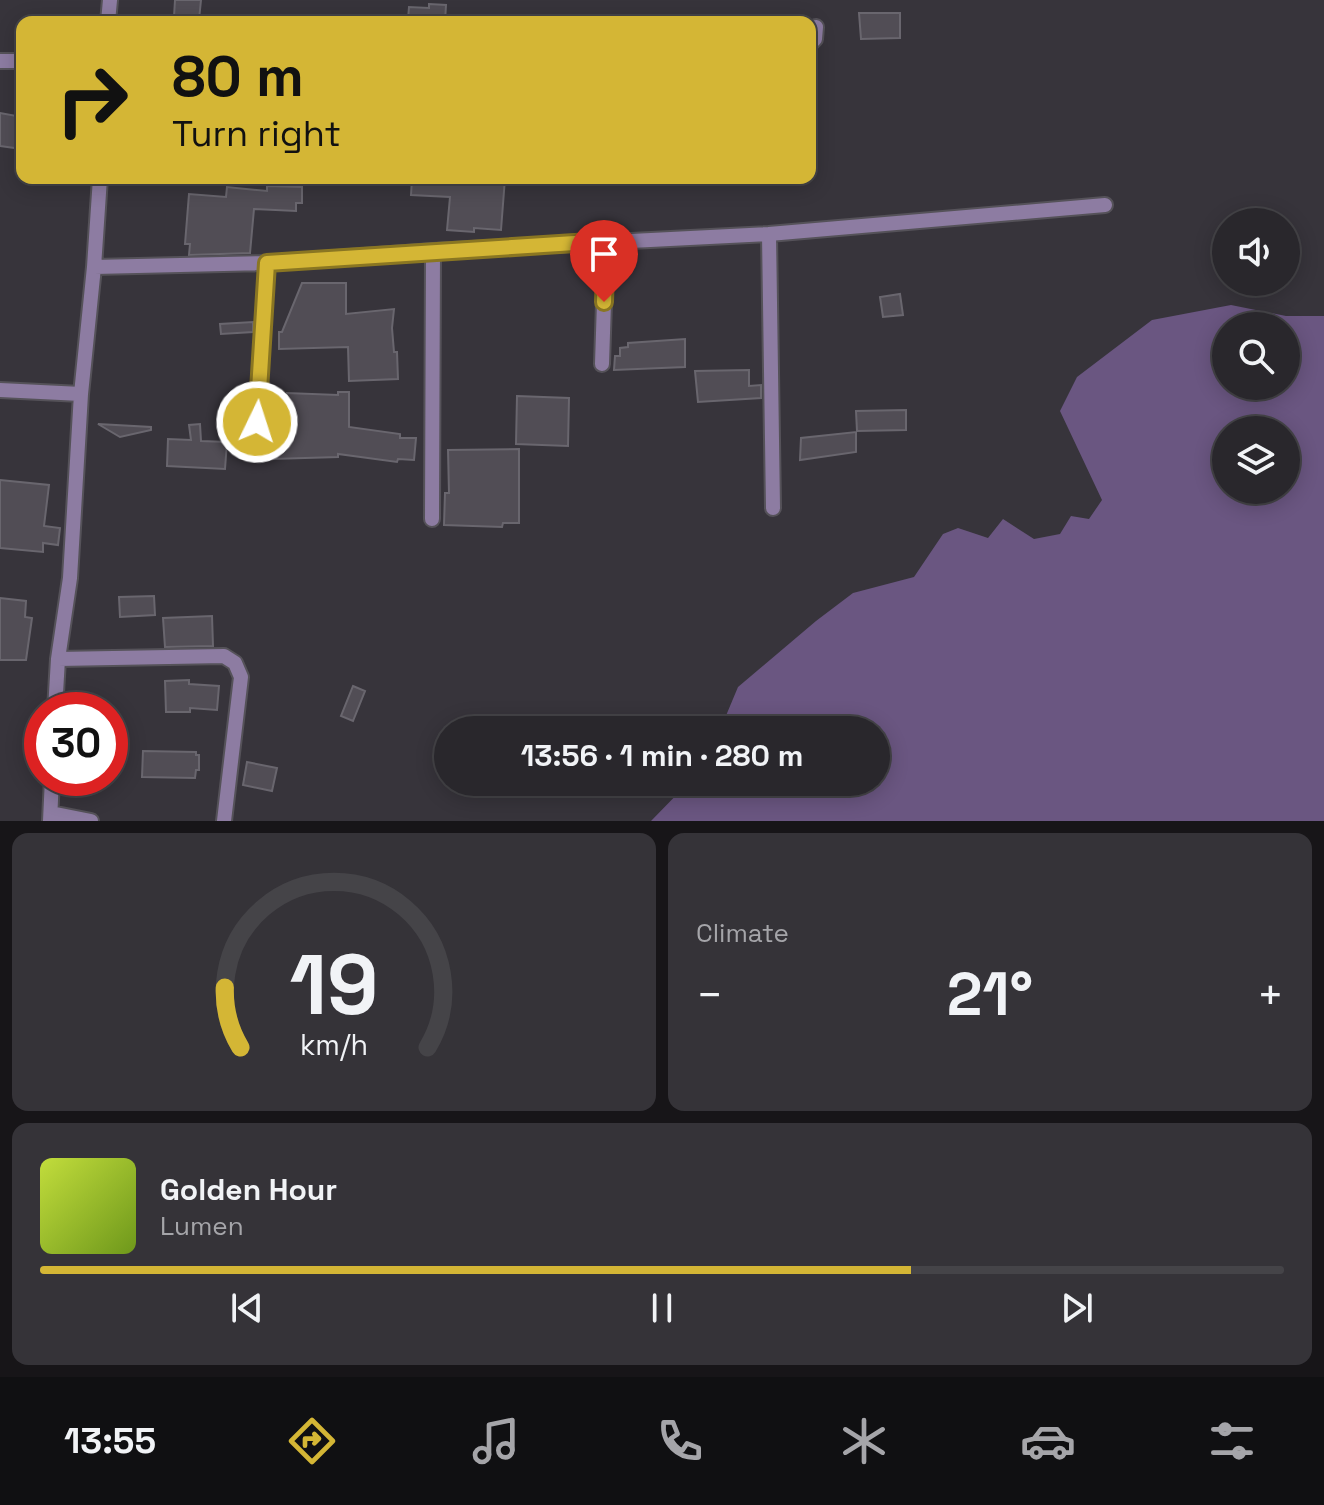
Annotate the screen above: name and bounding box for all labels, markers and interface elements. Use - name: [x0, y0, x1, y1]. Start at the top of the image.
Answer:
- text: 80 m: [172, 41, 304, 112]
- icon: right: [40, 48, 144, 152]
- text: Turn right: [172, 111, 341, 157]
- map controls: [1212, 208, 1300, 504]
- button: sound: [1212, 208, 1300, 296]
- pin: [570, 220, 638, 302]
- icon: arrive: [582, 232, 626, 276]
- button: search: [1212, 312, 1300, 400]
- position arrow: [215, 380, 299, 464]
- button: layers: [1212, 416, 1300, 504]
- speed limit sign: 30: [24, 692, 128, 796]
- text: 13:56 · 1 min · 280 m: [521, 736, 803, 775]
- text: Climate: [696, 916, 789, 950]
- text: 19: [289, 932, 379, 1038]
- text: 21°: [947, 956, 1033, 1033]
- text: −: [696, 967, 723, 1023]
- text: +: [1257, 967, 1284, 1023]
- text: km/h: [300, 1027, 368, 1063]
- text: Golden Hour: [160, 1170, 337, 1209]
- text: Lumen: [160, 1209, 244, 1243]
- icon: previous: [225, 1286, 269, 1330]
- icon: pause: [640, 1286, 684, 1330]
- icon: next: [1055, 1286, 1099, 1330]
- icon: directions: [284, 1413, 340, 1469]
- icon: music: [468, 1413, 524, 1469]
- icon: phone: [652, 1413, 708, 1469]
- icon: climate: [836, 1413, 892, 1469]
- icon: car: [1020, 1413, 1076, 1469]
- icon: filters: [1204, 1413, 1260, 1469]
- text: 13:55: [64, 1418, 156, 1464]

